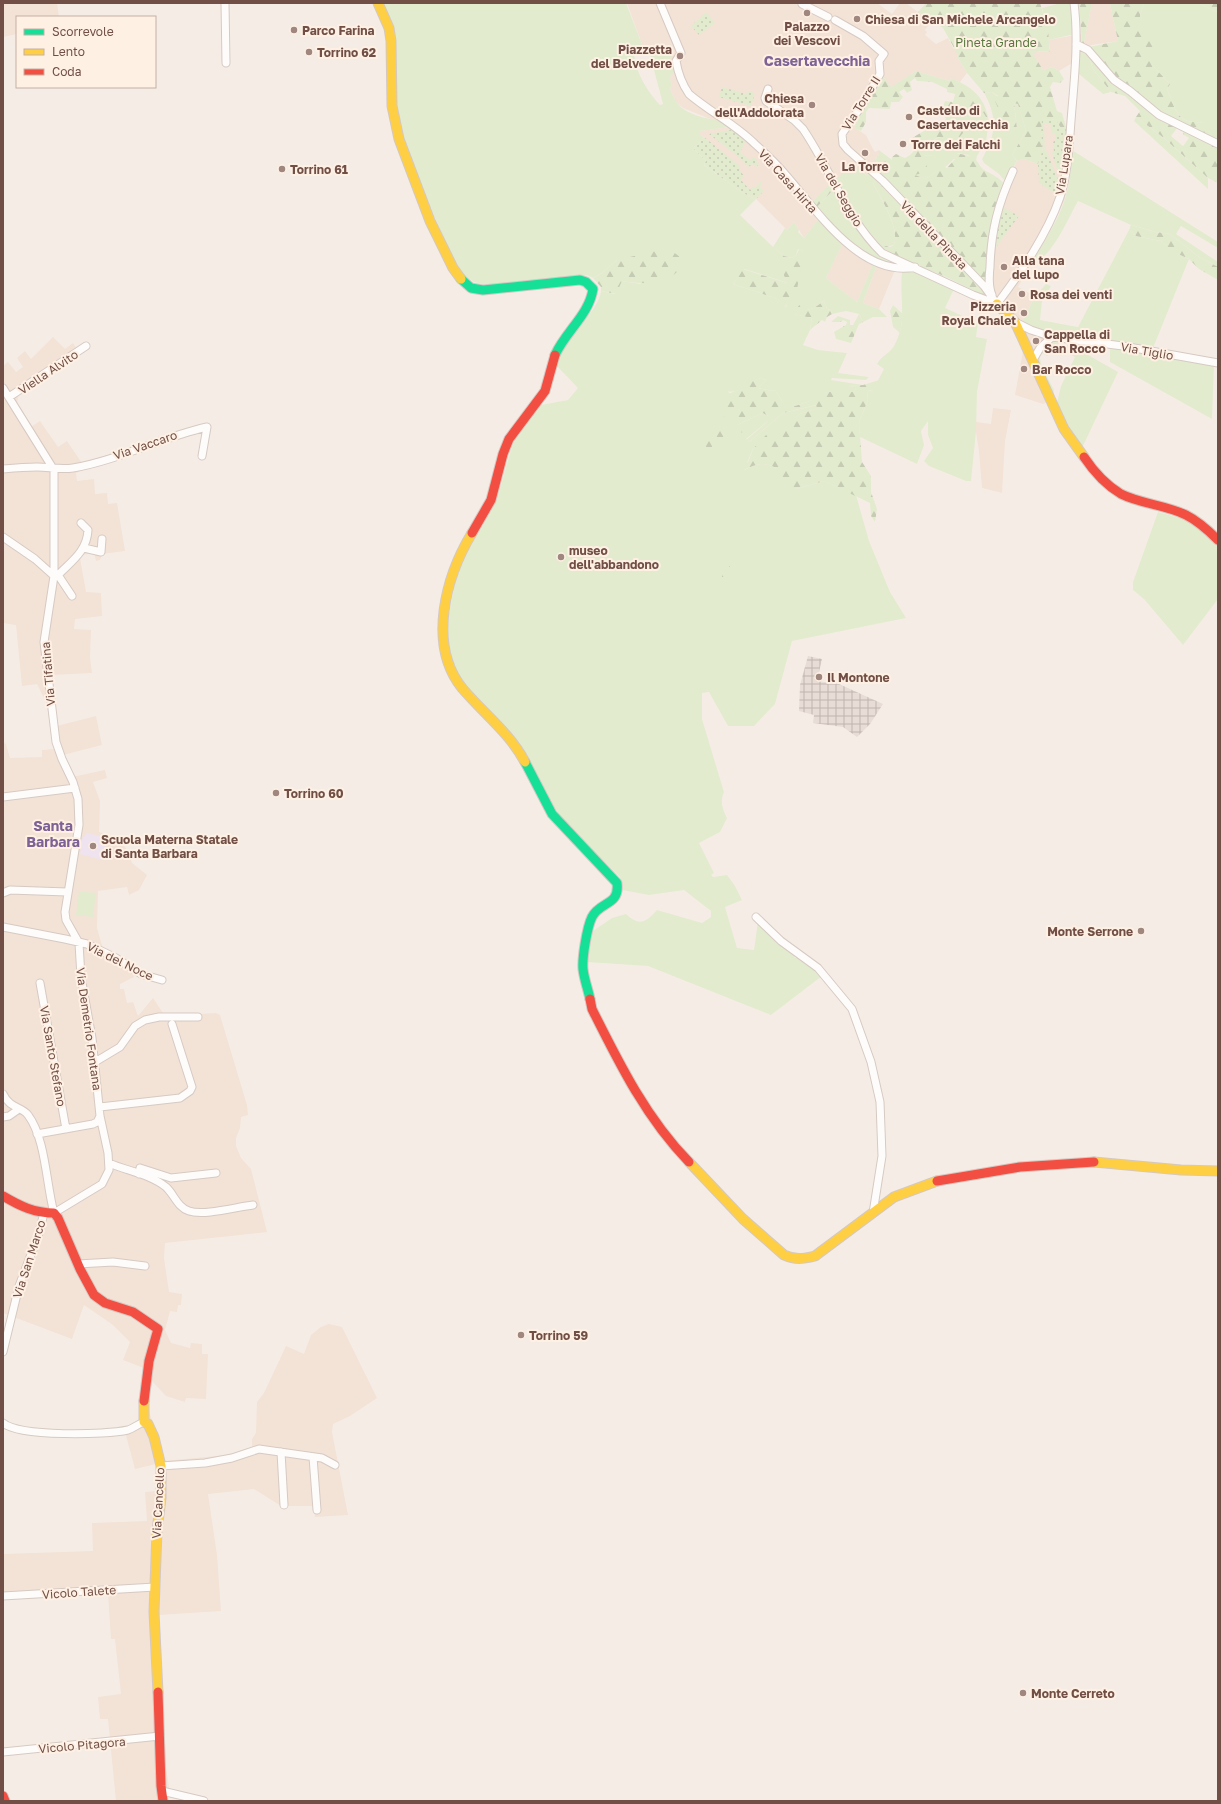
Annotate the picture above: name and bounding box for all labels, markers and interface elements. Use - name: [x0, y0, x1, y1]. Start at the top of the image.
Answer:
- marker: Palazzo dei Vescovi: [802, 8, 812, 18]
- place label: Chiesa di San Michele Arcangelo: [865, 12, 1056, 27]
- marker: Chiesa di San Michele Arcangelo: [852, 14, 862, 24]
- legend: [16, 16, 156, 88]
- place label: Palazzo dei Vescovi: [774, 19, 840, 48]
- place label: Parco Farina: [302, 23, 375, 38]
- text: Scorrevole: [52, 24, 114, 39]
- marker: Parco Farina: [289, 25, 299, 35]
- park label: Pineta Grande: [955, 35, 1037, 50]
- place label: Piazzetta del Belvedere: [591, 42, 672, 71]
- text: Lento: [52, 44, 85, 59]
- place label: Torrino 62: [317, 45, 376, 60]
- marker: Torrino 62: [304, 47, 314, 57]
- marker: Piazzetta del Belvedere: [675, 51, 685, 61]
- district label: Casertavecchia: [764, 52, 870, 69]
- text: Coda: [52, 64, 82, 79]
- street label: Via Torre II: [838, 73, 884, 133]
- place label: Chiesa dell'Addolorata: [715, 91, 804, 120]
- marker: Chiesa dell'Addolorata: [807, 100, 817, 110]
- place label: Castello di Casertavecchia: [917, 103, 1008, 132]
- marker: Castello di Casertavecchia: [904, 112, 914, 122]
- street label: Via Lupara: [1052, 134, 1076, 196]
- place label: Torre dei Falchi: [911, 137, 1000, 152]
- marker: Torre dei Falchi: [898, 139, 908, 149]
- street label: Via Casa Hirta: [755, 146, 821, 216]
- marker: La Torre: [860, 148, 870, 158]
- street label: Via del Seggio: [812, 151, 866, 229]
- place label: La Torre: [841, 159, 889, 174]
- place label: Torrino 61: [290, 162, 348, 177]
- marker: Torrino 61: [277, 164, 287, 174]
- street label: Via della Pineta: [897, 197, 971, 273]
- place label: Alla tana del lupo: [1012, 253, 1064, 282]
- marker: Alla tana del lupo: [999, 262, 1009, 272]
- place label: Rosa dei venti: [1030, 287, 1112, 302]
- marker: Rosa dei venti: [1017, 289, 1027, 299]
- place label: Pizzeria Royal Chalet: [942, 299, 1016, 328]
- marker: Pizzeria Royal Chalet: [1019, 308, 1029, 318]
- place label: Cappella di San Rocco: [1044, 327, 1110, 356]
- marker: Cappella di San Rocco: [1031, 336, 1041, 346]
- street label: Via Tiglio: [1119, 339, 1175, 363]
- street label: Viella Alvito: [15, 346, 81, 398]
- place label: Bar Rocco: [1032, 362, 1091, 377]
- marker: Bar Rocco: [1019, 364, 1029, 374]
- street label: Via Vaccaro: [111, 427, 179, 463]
- place label: museo dell'abbandono: [569, 543, 659, 572]
- marker: museo dell'abbandono: [556, 552, 566, 562]
- street label: Via Tifatina: [38, 641, 58, 707]
- place label: Il Montone: [827, 670, 890, 685]
- marker: Il Montone: [814, 672, 824, 682]
- place label: Torrino 60: [284, 786, 344, 801]
- marker: Torrino 60: [271, 788, 281, 798]
- district label: Santa Barbara: [26, 817, 80, 850]
- place label: Scuola Materna Statale di Santa Barbara: [101, 832, 238, 861]
- marker: Scuola Materna Statale di Santa Barbara: [88, 841, 98, 851]
- place label: Monte Serrone: [1047, 924, 1133, 939]
- marker: Monte Serrone: [1136, 926, 1146, 936]
- street label: Via del Noce: [84, 938, 156, 984]
- street label: Via Demetrio Fontana: [73, 967, 105, 1091]
- street label: Via Santo Stefano: [37, 1004, 69, 1108]
- street label: Via San Marco: [9, 1218, 49, 1300]
- place label: Torrino 59: [529, 1328, 588, 1343]
- marker: Torrino 59: [516, 1330, 526, 1340]
- street label: Via Cancello: [149, 1467, 167, 1539]
- street label: Vicolo Talete: [41, 1582, 117, 1602]
- place label: Monte Cerreto: [1031, 1686, 1115, 1701]
- marker: Monte Cerreto: [1018, 1688, 1028, 1698]
- street label: Vicolo Pitagora: [38, 1734, 126, 1756]

